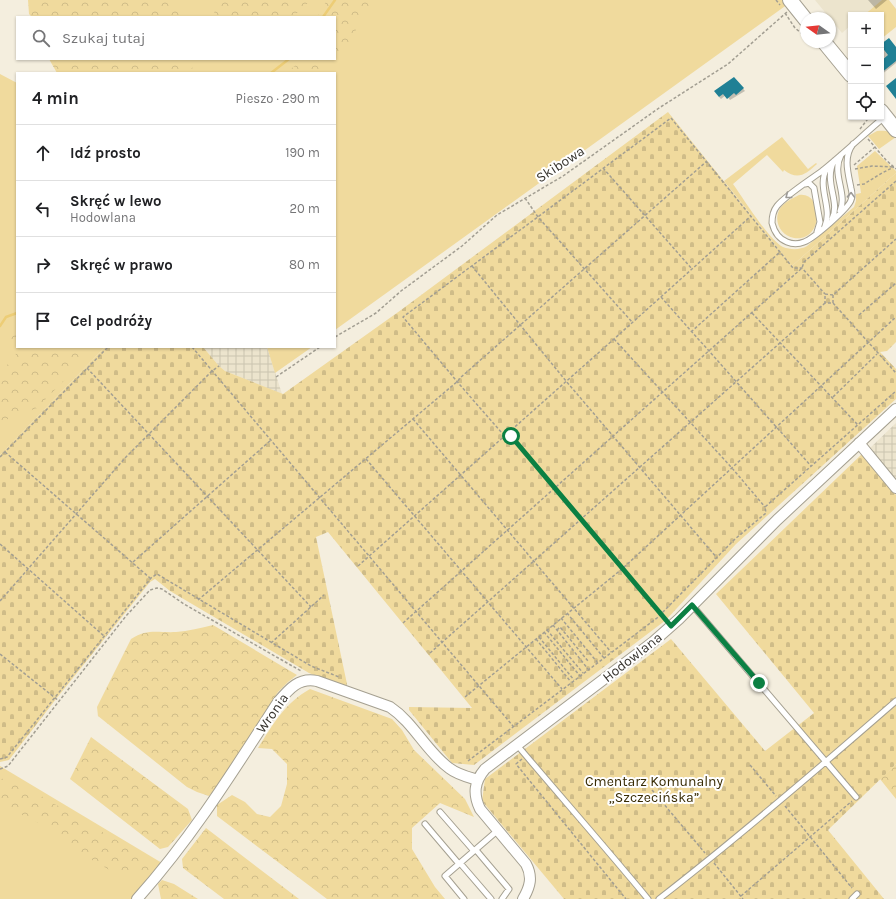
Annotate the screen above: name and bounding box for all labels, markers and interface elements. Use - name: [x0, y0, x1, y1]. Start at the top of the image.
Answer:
- north arrow: [800, 12, 836, 48]
- map controls: [848, 12, 884, 120]
- button: +: [848, 12, 884, 48]
- search box: [16, 16, 336, 60]
- icon: search: [30, 27, 52, 49]
- text: Szukaj tutaj: [62, 29, 146, 47]
- button: −: [848, 48, 884, 84]
- button: locate: [848, 84, 884, 120]
- text: 4 min: [32, 88, 79, 108]
- text: Pieszo · 290 m: [236, 91, 320, 106]
- icon: ahead: [32, 142, 54, 164]
- street label: Skibowa: [533, 142, 588, 186]
- text: Idź prosto: [70, 144, 141, 162]
- text: 190 m: [285, 145, 320, 160]
- text: Skręć w lewo: [70, 192, 162, 210]
- one-way arrow: [785, 192, 792, 199]
- one-way arrow: [846, 192, 855, 199]
- icon: left: [32, 198, 54, 220]
- text: 20 m: [290, 201, 320, 216]
- text: Hodowlana: [70, 210, 136, 225]
- icon: right: [32, 254, 54, 276]
- text: Skręć w prawo: [70, 256, 173, 274]
- text: 80 m: [289, 257, 320, 272]
- icon: arrive: [32, 310, 54, 332]
- text: Cel podróży: [70, 312, 152, 330]
- route start: [502, 427, 520, 445]
- street label: Hodowlana: [599, 629, 665, 686]
- route end: [750, 674, 768, 692]
- street label: Wronia: [253, 690, 292, 737]
- park label: Cmentarz Komunalny „Szczecińska”: [585, 773, 724, 806]

